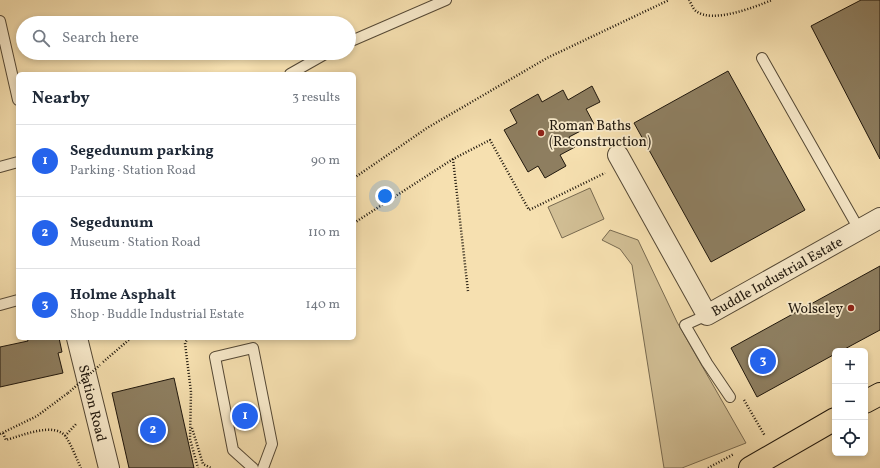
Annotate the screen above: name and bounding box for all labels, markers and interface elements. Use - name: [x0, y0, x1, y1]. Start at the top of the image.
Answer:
- search box: [16, 16, 356, 60]
- icon: search: [30, 27, 52, 49]
- text: Search here: [62, 28, 139, 49]
- text: Nearby: [32, 87, 90, 110]
- text: 3 results: [292, 89, 340, 107]
- place label: Roman Baths (Reconstruction): [549, 117, 651, 152]
- marker: Roman Baths (Reconstruction): [536, 128, 546, 138]
- text: Segedunum parking: [70, 141, 214, 162]
- text: 1: [42, 152, 48, 170]
- text: 90 m: [311, 152, 340, 170]
- text: Parking · Station Road: [70, 162, 196, 180]
- your location: [375, 186, 395, 206]
- text: Segedunum: [70, 213, 154, 234]
- text: 2: [42, 224, 48, 242]
- text: 110 m: [308, 224, 340, 242]
- street label: Buddle Industrial Estate: [708, 233, 847, 322]
- text: Museum · Station Road: [70, 234, 201, 252]
- text: Holme Asphalt: [70, 285, 176, 306]
- text: 3: [42, 296, 48, 314]
- text: 140 m: [306, 296, 340, 314]
- place label: Wolseley: [788, 300, 843, 319]
- marker: Wolseley: [846, 303, 856, 313]
- text: Shop · Buddle Industrial Estate: [70, 306, 244, 324]
- pin: 3: [750, 346, 776, 376]
- map controls: [832, 348, 868, 456]
- button: +: [832, 348, 868, 384]
- street label: Station Road: [73, 363, 110, 444]
- button: −: [832, 384, 868, 420]
- pin: 1: [232, 401, 258, 431]
- pin: 2: [140, 415, 166, 445]
- button: locate: [832, 420, 868, 456]

